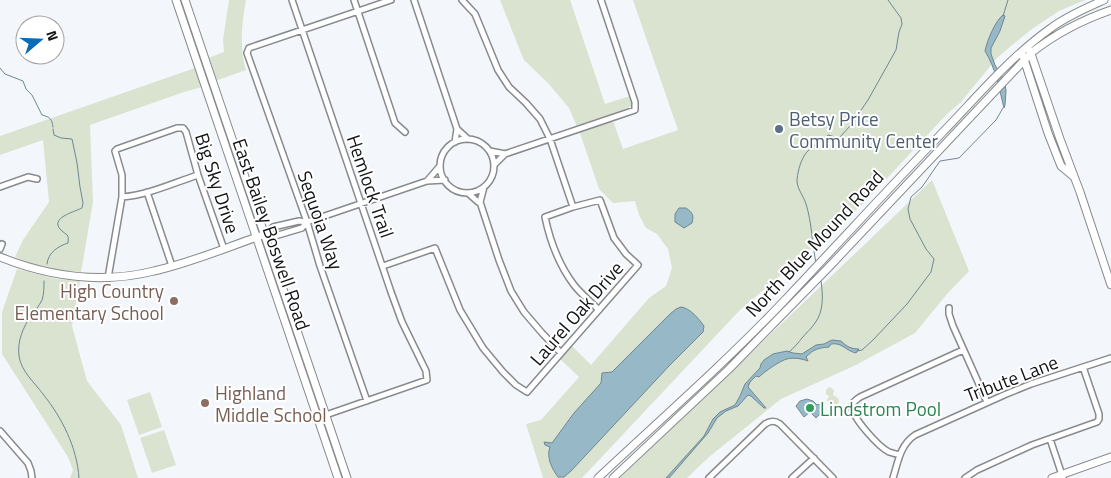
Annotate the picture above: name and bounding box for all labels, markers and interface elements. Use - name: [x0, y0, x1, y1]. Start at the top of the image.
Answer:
- north arrow: [15, 15, 65, 65]
- text: N: [41, 28, 64, 44]
- place label: Betsy Price Community Center: [789, 104, 939, 155]
- marker: Betsy Price Community Center: [773, 123, 785, 135]
- street label: Big Sky Drive: [188, 129, 248, 237]
- street label: Hemlock Trail: [340, 131, 402, 241]
- street label: East Bailey Boswell Road: [226, 134, 318, 334]
- street label: North Blue Mound Road: [738, 163, 890, 323]
- street label: Sequoia Way: [291, 167, 351, 273]
- street label: Laurel Oak Drive: [522, 254, 630, 372]
- place label: High Country Elementary School: [15, 276, 164, 327]
- marker: High Country Elementary School: [168, 295, 180, 307]
- street label: Tribute Lane: [960, 347, 1062, 409]
- place label: Highland Middle School: [215, 378, 327, 429]
- place label: Lindstrom Pool: [820, 394, 941, 423]
- marker: Highland Middle School: [199, 397, 211, 409]
- marker: Lindstrom Pool: [804, 402, 816, 414]

